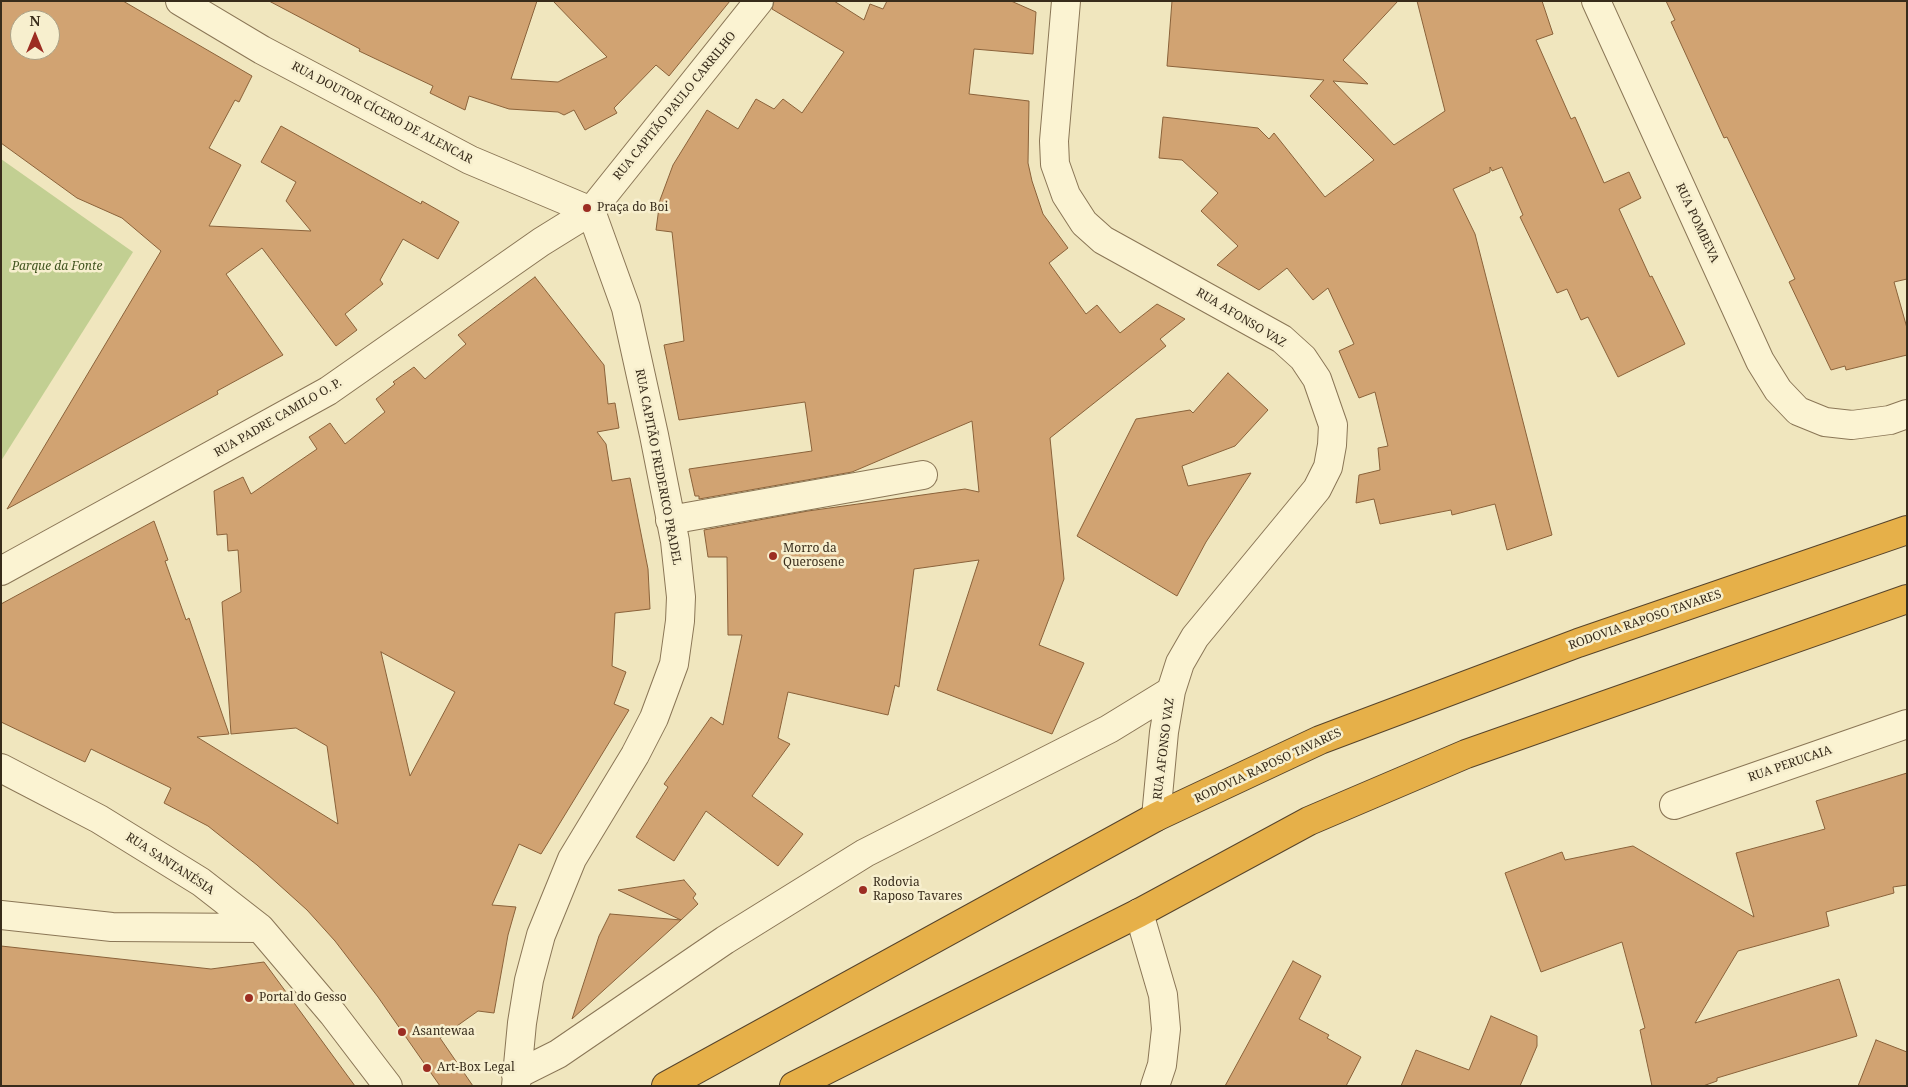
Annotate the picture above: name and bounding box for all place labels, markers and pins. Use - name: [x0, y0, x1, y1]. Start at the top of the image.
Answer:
- place label: Praça do Boi: [597, 201, 668, 215]
- marker: Praça do Boi: [581, 202, 593, 214]
- place label: Morro da Querosene: [783, 542, 845, 570]
- marker: Morro da Querosene: [767, 550, 779, 562]
- place label: Rodovia Raposo Tavares: [873, 876, 962, 904]
- marker: Rodovia Raposo Tavares: [857, 884, 869, 896]
- place label: Portal do Gesso: [259, 991, 347, 1005]
- marker: Portal do Gesso: [243, 992, 255, 1004]
- place label: Asantewaa: [412, 1025, 475, 1039]
- marker: Asantewaa: [396, 1026, 408, 1038]
- place label: Art-Box Legal: [437, 1061, 515, 1075]
- marker: Art-Box Legal: [421, 1062, 433, 1074]

